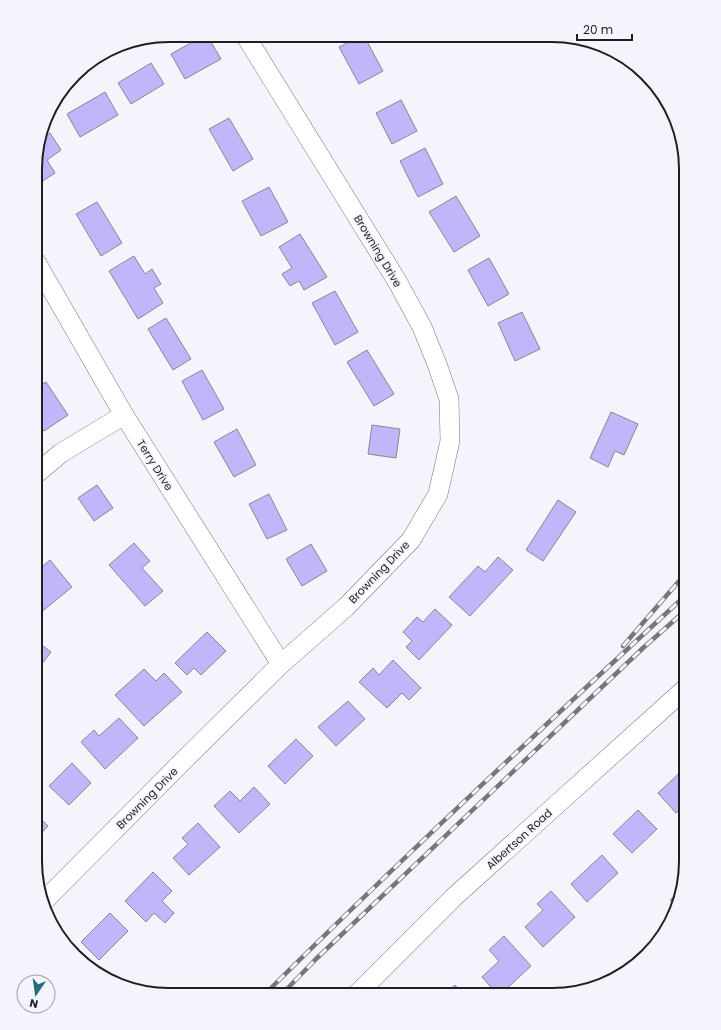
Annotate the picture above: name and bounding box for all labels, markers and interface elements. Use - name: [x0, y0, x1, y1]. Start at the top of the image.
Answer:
- scale bar: [577, 16, 632, 42]
- text: 20 m: [583, 21, 613, 38]
- street label: Browning Drive: [350, 212, 406, 290]
- street label: Terry Drive: [133, 436, 177, 494]
- street label: Browning Drive: [345, 537, 413, 607]
- street label: Browning Drive: [112, 763, 182, 833]
- street label: Albertson Road: [482, 805, 556, 873]
- north arrow: [16, 974, 56, 1014]
- text: N: [28, 995, 40, 1012]

